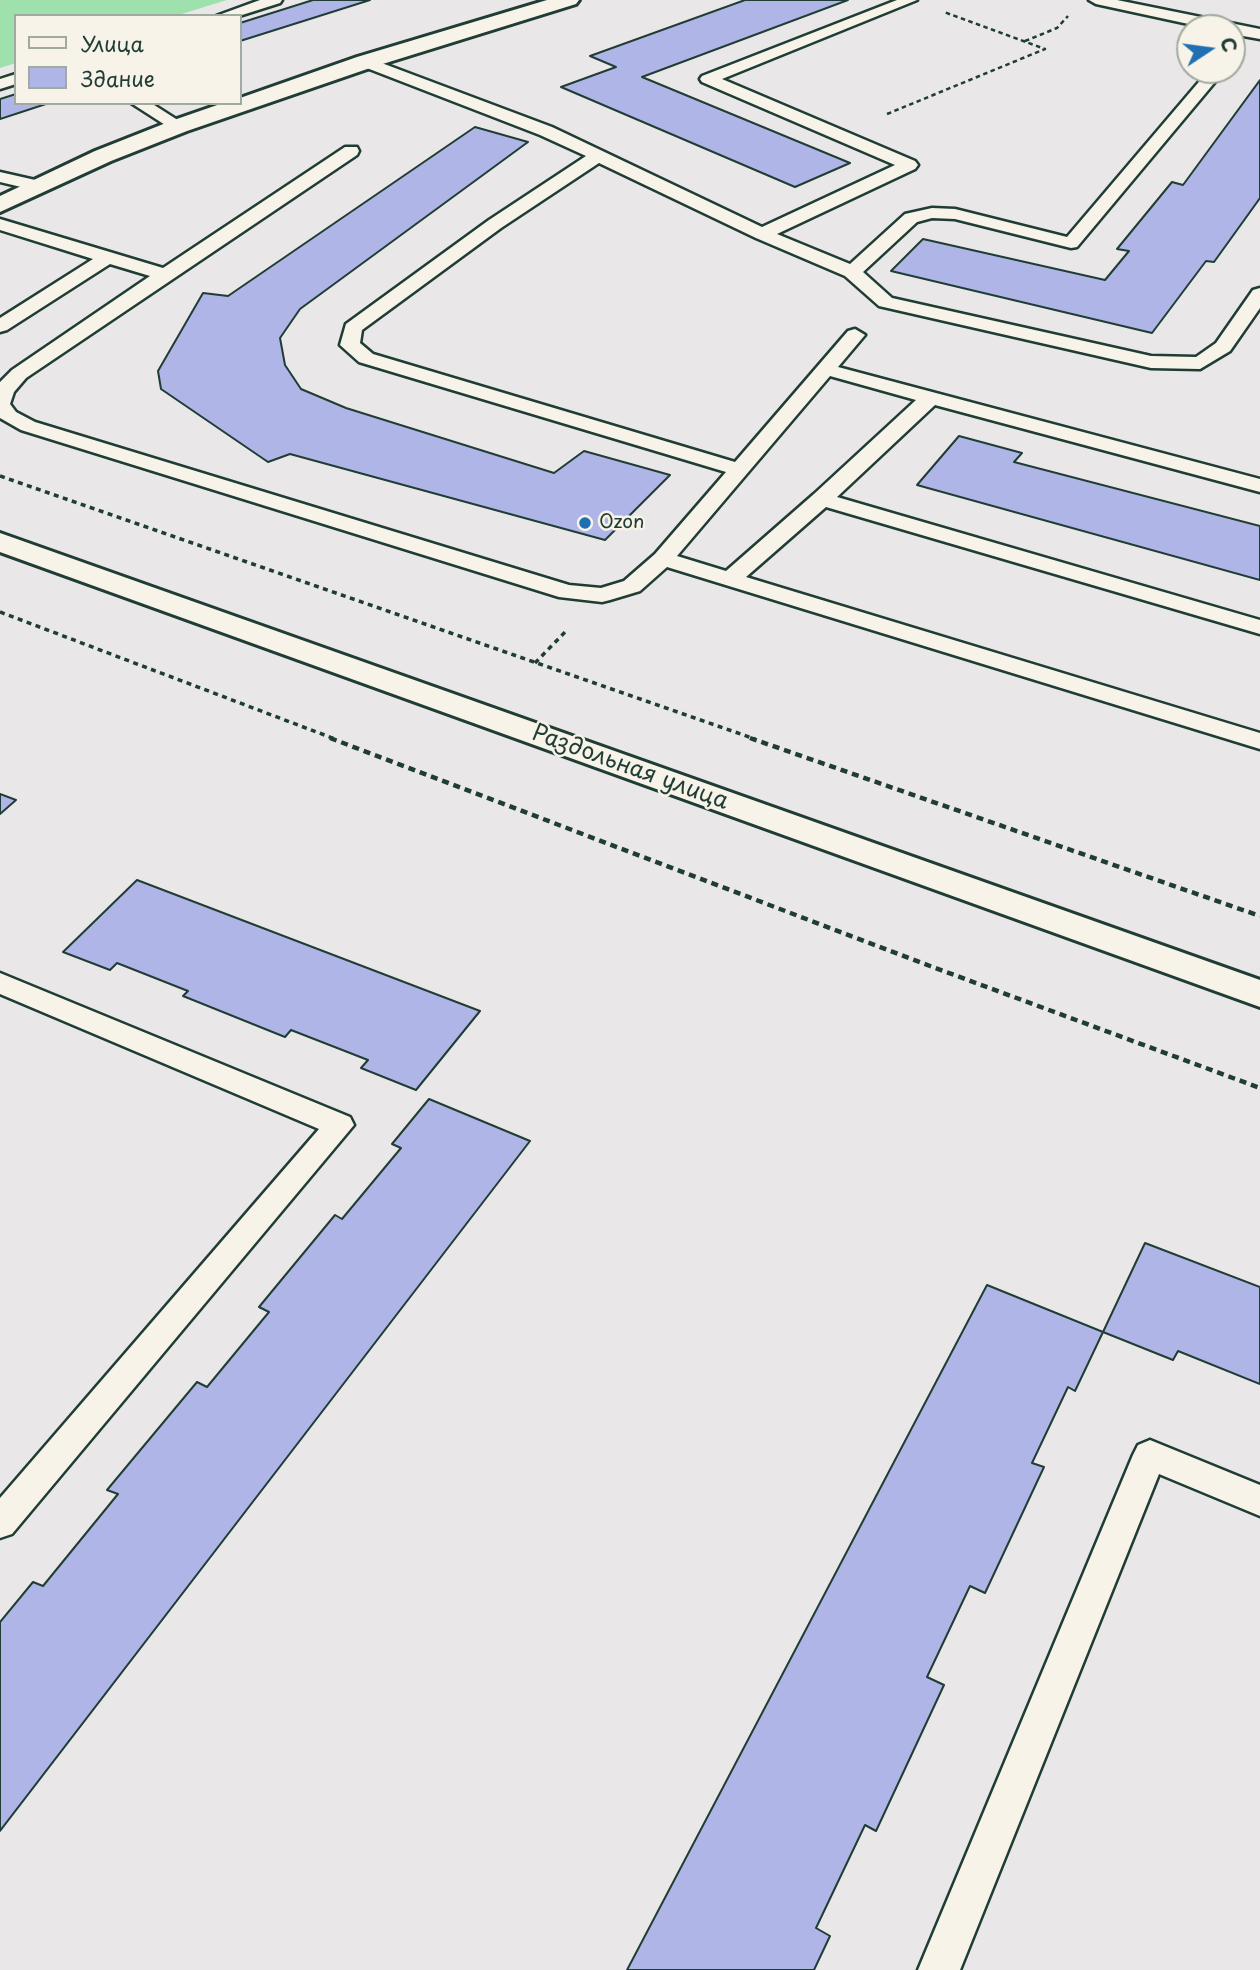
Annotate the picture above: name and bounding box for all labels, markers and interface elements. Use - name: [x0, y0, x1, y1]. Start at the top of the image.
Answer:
- legend: [14, 14, 242, 105]
- north arrow: [1176, 14, 1246, 84]
- text: Улица: [81, 27, 144, 59]
- text: С: [1214, 35, 1245, 55]
- text: Здание: [81, 62, 155, 94]
- place label: Ozon: [599, 512, 644, 534]
- marker: Ozon: [577, 515, 593, 531]
- street label: Раздольная улица: [528, 720, 732, 816]

